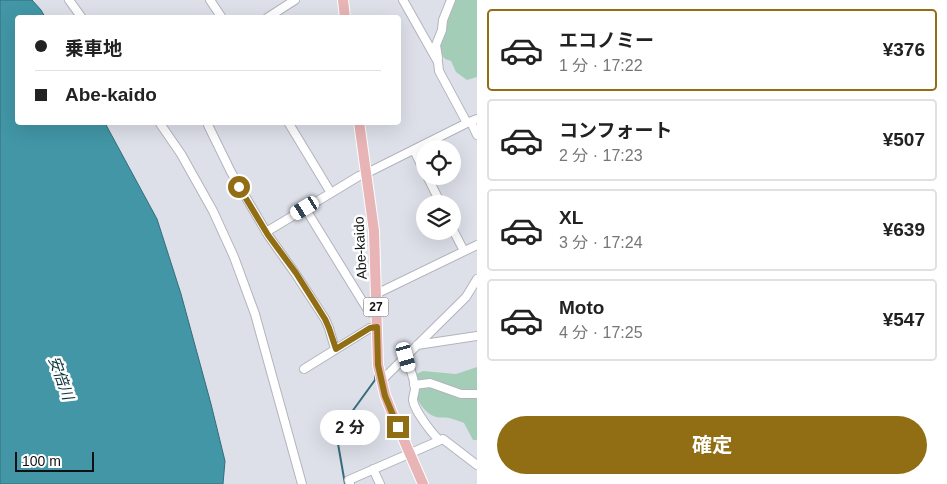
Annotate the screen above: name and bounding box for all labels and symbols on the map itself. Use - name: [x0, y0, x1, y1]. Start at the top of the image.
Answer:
- route start: [228, 176, 250, 198]
- car: [288, 194, 321, 222]
- street label: Abe-kaido: [350, 216, 370, 280]
- road number: 27: [364, 298, 388, 316]
- car: [394, 341, 417, 373]
- water label: 安倍川: [46, 354, 78, 404]
- callout: 2 分: [320, 410, 380, 444]
- route end: [387, 416, 409, 438]
- scale bar: [15, 449, 94, 472]

